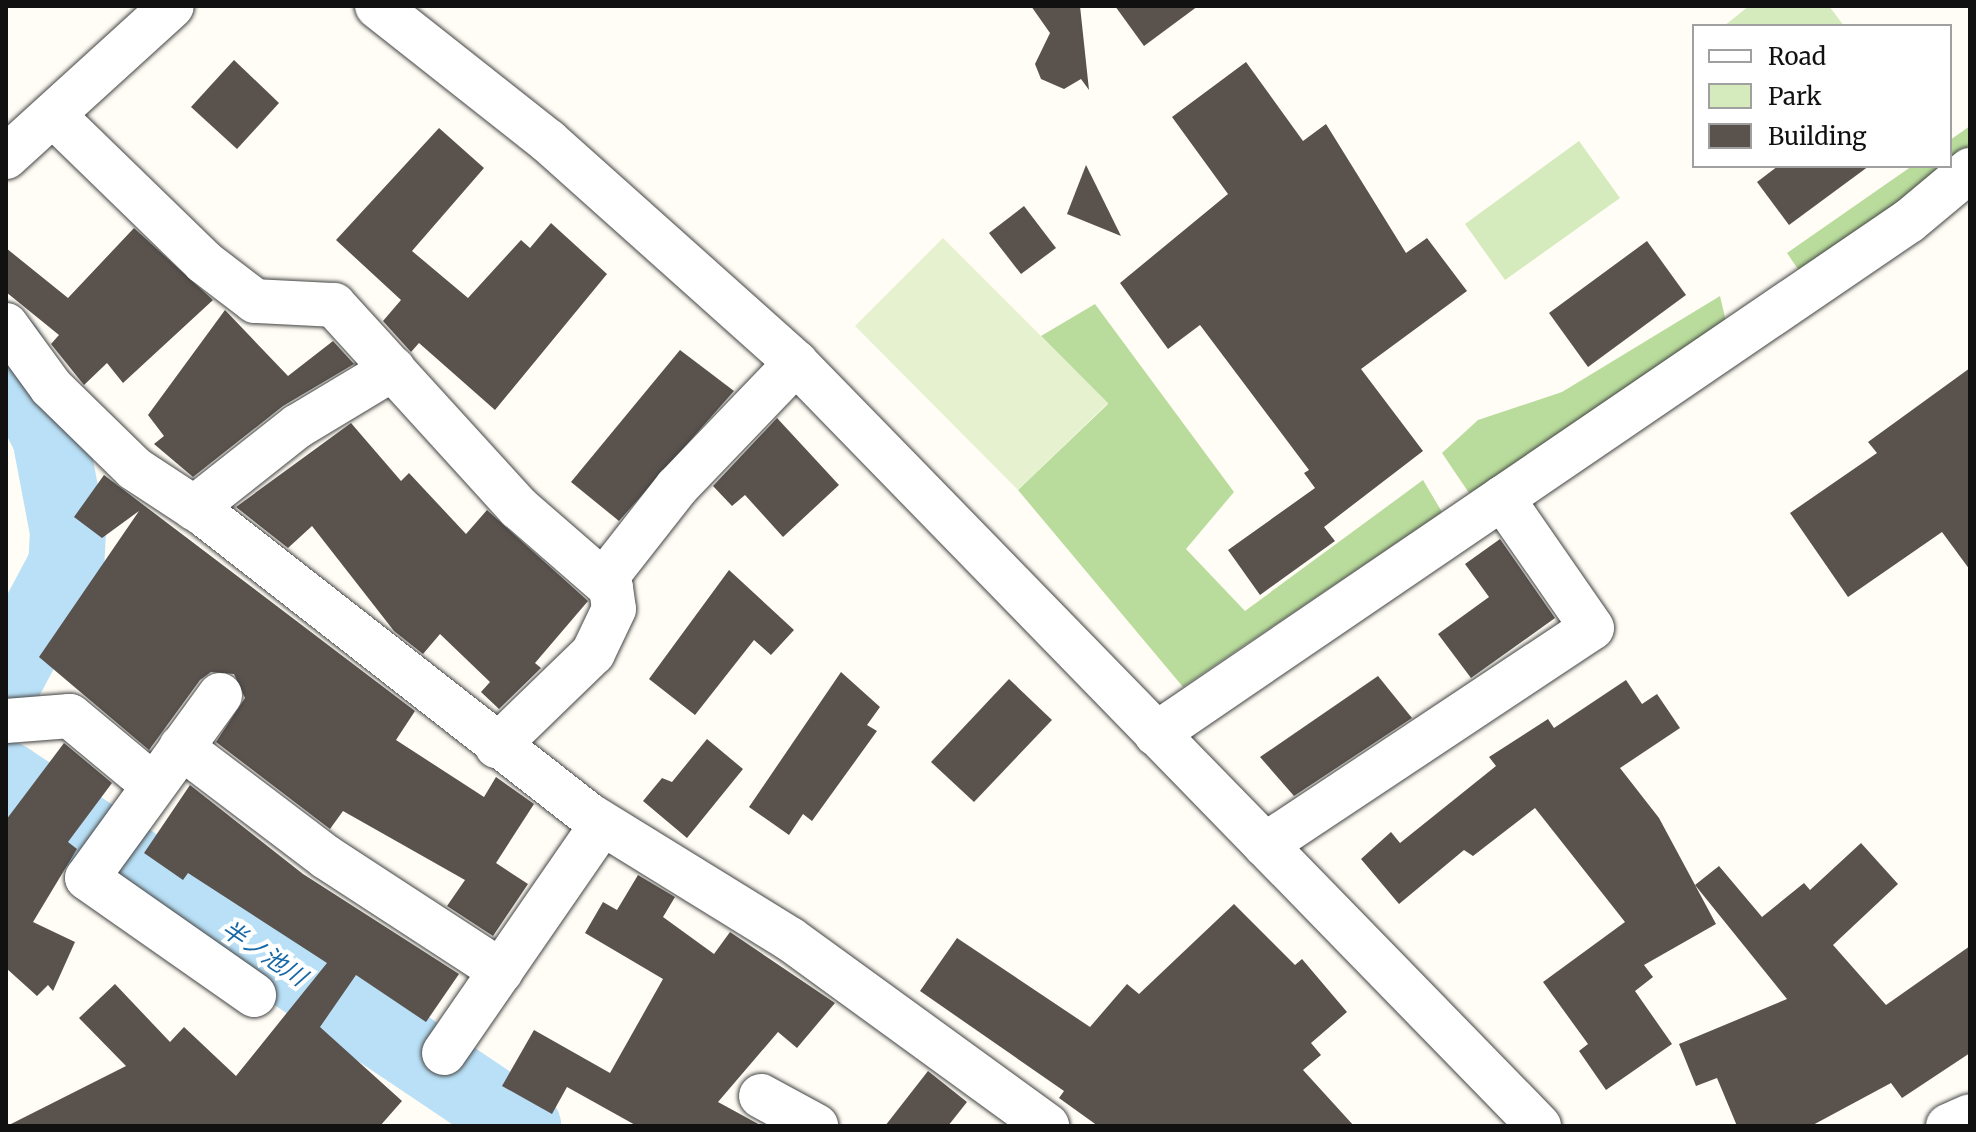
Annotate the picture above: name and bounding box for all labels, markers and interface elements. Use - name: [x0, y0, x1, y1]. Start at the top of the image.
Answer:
- legend: [1692, 24, 1952, 168]
- text: Road: [1768, 41, 1826, 72]
- text: Park: [1768, 81, 1821, 112]
- text: Building: [1768, 121, 1867, 152]
- water label: 半ノ池川: [216, 914, 312, 992]

